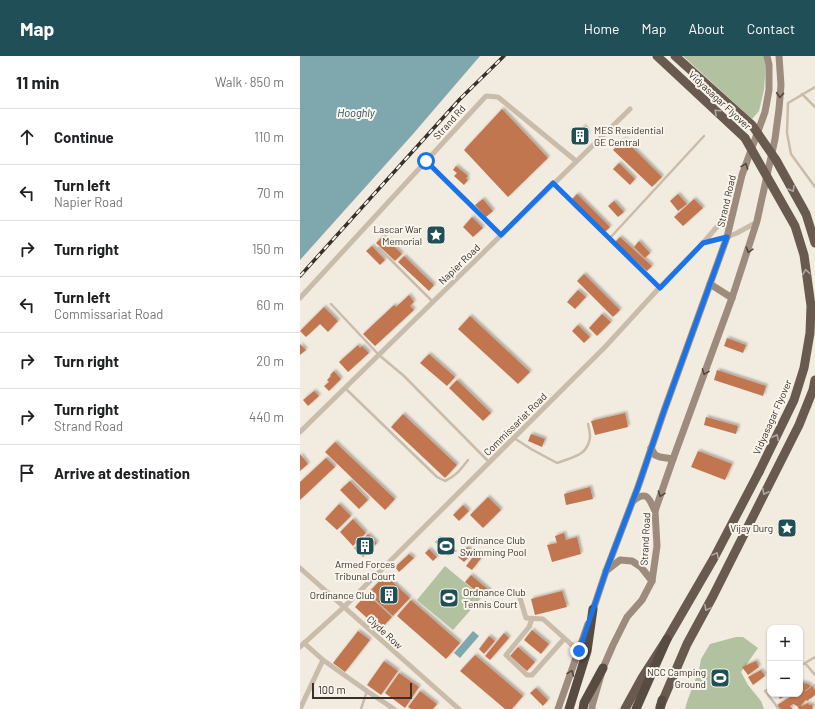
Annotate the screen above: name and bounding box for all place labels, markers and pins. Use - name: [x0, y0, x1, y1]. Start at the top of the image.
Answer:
- place label: MES Residential GE Central: [594, 124, 664, 148]
- building icon: MES Residential GE Central: [569, 125, 591, 147]
- place label: Lascar War Memorial: [373, 223, 422, 247]
- place icon: Lascar War Memorial: [425, 224, 447, 246]
- place icon: Vijay Durg: [776, 517, 798, 539]
- place label: Vijay Durg: [730, 522, 773, 534]
- place label: Ordinance Club Swimming Pool: [460, 534, 526, 558]
- building icon: Armed Forces Tribunal Court: [354, 535, 376, 557]
- sports icon: Ordinance Club Swimming Pool: [435, 535, 457, 557]
- place label: Armed Forces Tribunal Court: [334, 558, 396, 582]
- building icon: Ordinance Club: [378, 584, 400, 606]
- place label: Ordnance Club Tennis Court: [463, 586, 526, 610]
- sports icon: Ordnance Club Tennis Court: [438, 587, 460, 609]
- place label: Ordinance Club: [310, 589, 375, 601]
- place label: NCC Camping Ground: [647, 666, 706, 690]
- sports icon: NCC Camping Ground: [709, 667, 731, 689]

